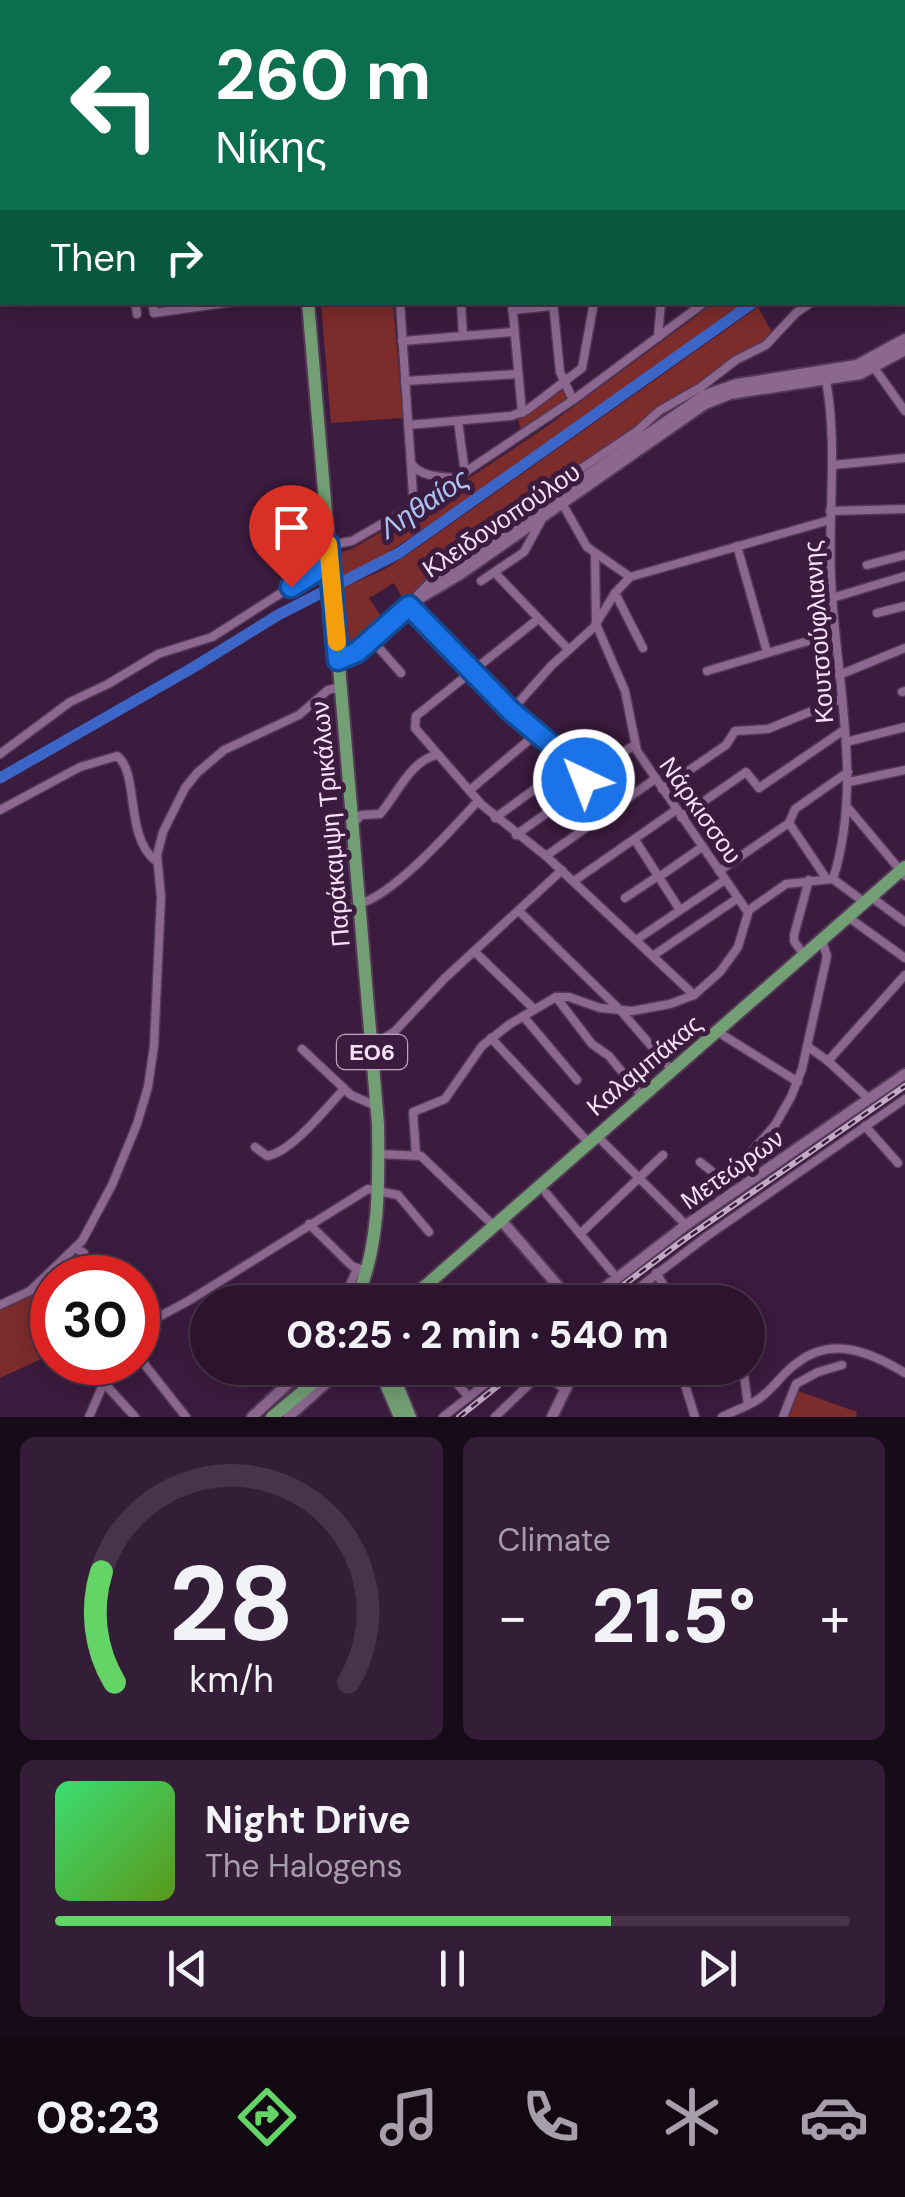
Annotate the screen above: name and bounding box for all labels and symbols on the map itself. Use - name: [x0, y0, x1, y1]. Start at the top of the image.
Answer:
- street label: Κλειδονοπούλου: [416, 455, 587, 585]
- water label: Ληθαίος: [370, 460, 477, 548]
- pin: [249, 485, 334, 588]
- street label: Κουτσούφλιανης: [796, 539, 841, 724]
- street label: Παράκαμψη Τρικάλων: [303, 700, 358, 948]
- position arrow: [532, 728, 636, 832]
- street label: Νάρκισσου: [652, 750, 749, 870]
- street label: Καλαμπάκας: [580, 1007, 709, 1123]
- road number: ΕΟ6: [337, 1035, 407, 1069]
- street label: Μετεώρων: [674, 1122, 790, 1217]
- speed limit sign: 30: [30, 1255, 160, 1385]

